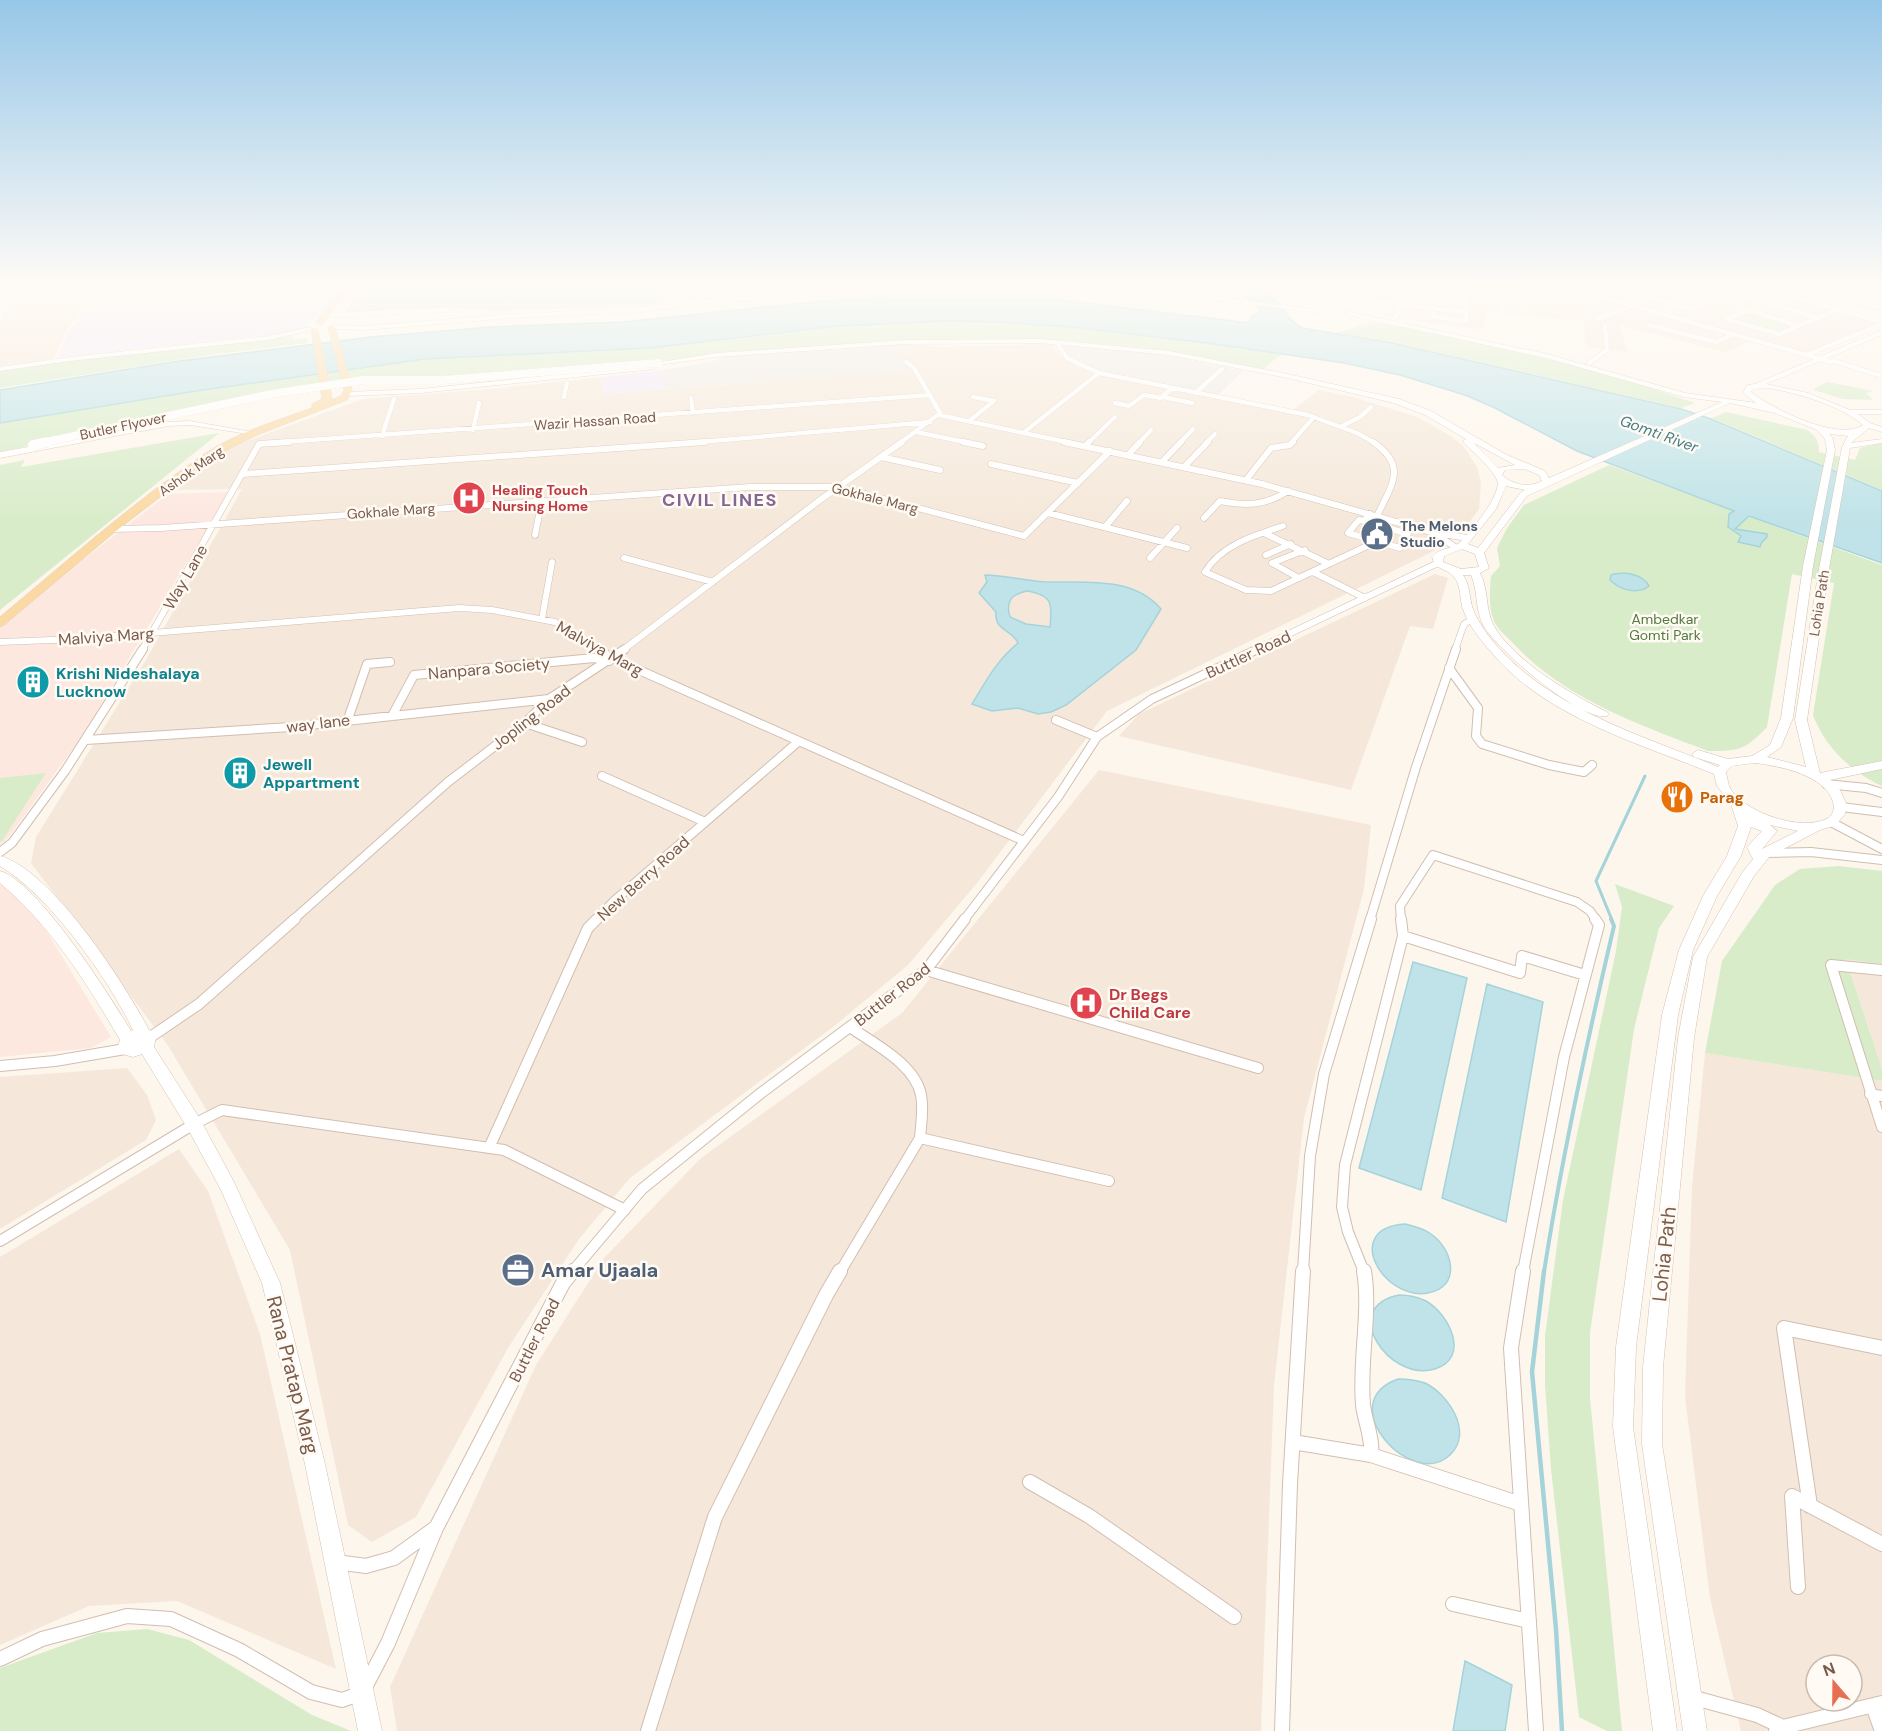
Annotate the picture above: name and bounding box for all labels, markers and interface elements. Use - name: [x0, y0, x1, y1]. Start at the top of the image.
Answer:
- street label: Butler Flyover: [78, 408, 168, 444]
- street label: Wazir Hassan Road: [533, 408, 657, 434]
- water label: Gomti River: [1617, 411, 1701, 458]
- street label: Ashok Marg: [155, 442, 227, 500]
- street label: Gokhale Marg: [830, 479, 920, 518]
- hospital icon: Healing Touch Nursing Home: [451, 480, 487, 516]
- place label: Healing Touch Nursing Home: [492, 481, 588, 515]
- district label: CIVIL LINES: [662, 488, 778, 512]
- street label: Gokhale Marg: [346, 499, 436, 523]
- public building icon: The Melons Studio: [1359, 516, 1395, 552]
- place label: The Melons Studio: [1400, 517, 1478, 551]
- street label: Way Lane: [158, 541, 212, 614]
- street label: Lohia Path: [1805, 569, 1833, 637]
- park label: Ambedkar Gomti Park: [1629, 610, 1701, 644]
- street label: Malviya Marg: [553, 616, 647, 681]
- street label: Malviya Marg: [57, 623, 155, 650]
- street label: Buttler Road: [1202, 626, 1294, 683]
- street label: Nanpara Society: [427, 653, 551, 684]
- place label: Krishi Nideshalaya Lucknow: [56, 663, 200, 702]
- building icon: Krishi Nideshalaya Lucknow: [15, 664, 51, 700]
- street label: Jopling Road: [488, 680, 575, 755]
- street label: way lane: [285, 709, 351, 738]
- place label: Jewell Appartment: [263, 754, 360, 793]
- building icon: Jewell Appartment: [222, 755, 258, 791]
- restaurant icon: Parag: [1659, 779, 1695, 815]
- place label: Parag: [1700, 787, 1744, 808]
- street label: New Berry Road: [593, 831, 694, 925]
- street label: Buttler Road: [850, 958, 935, 1031]
- place label: Dr Begs Child Care: [1109, 984, 1191, 1023]
- hospital icon: Dr Begs Child Care: [1068, 985, 1104, 1021]
- street label: Lohia Path: [1646, 1205, 1682, 1303]
- office icon: Amar Ujaala: [500, 1252, 536, 1288]
- place label: Amar Ujaala: [541, 1257, 658, 1283]
- street label: Rana Pratap Marg: [261, 1293, 325, 1457]
- street label: Buttler Road: [504, 1295, 565, 1386]
- north arrow: [1804, 1653, 1864, 1713]
- text: N: [1820, 1658, 1838, 1681]

